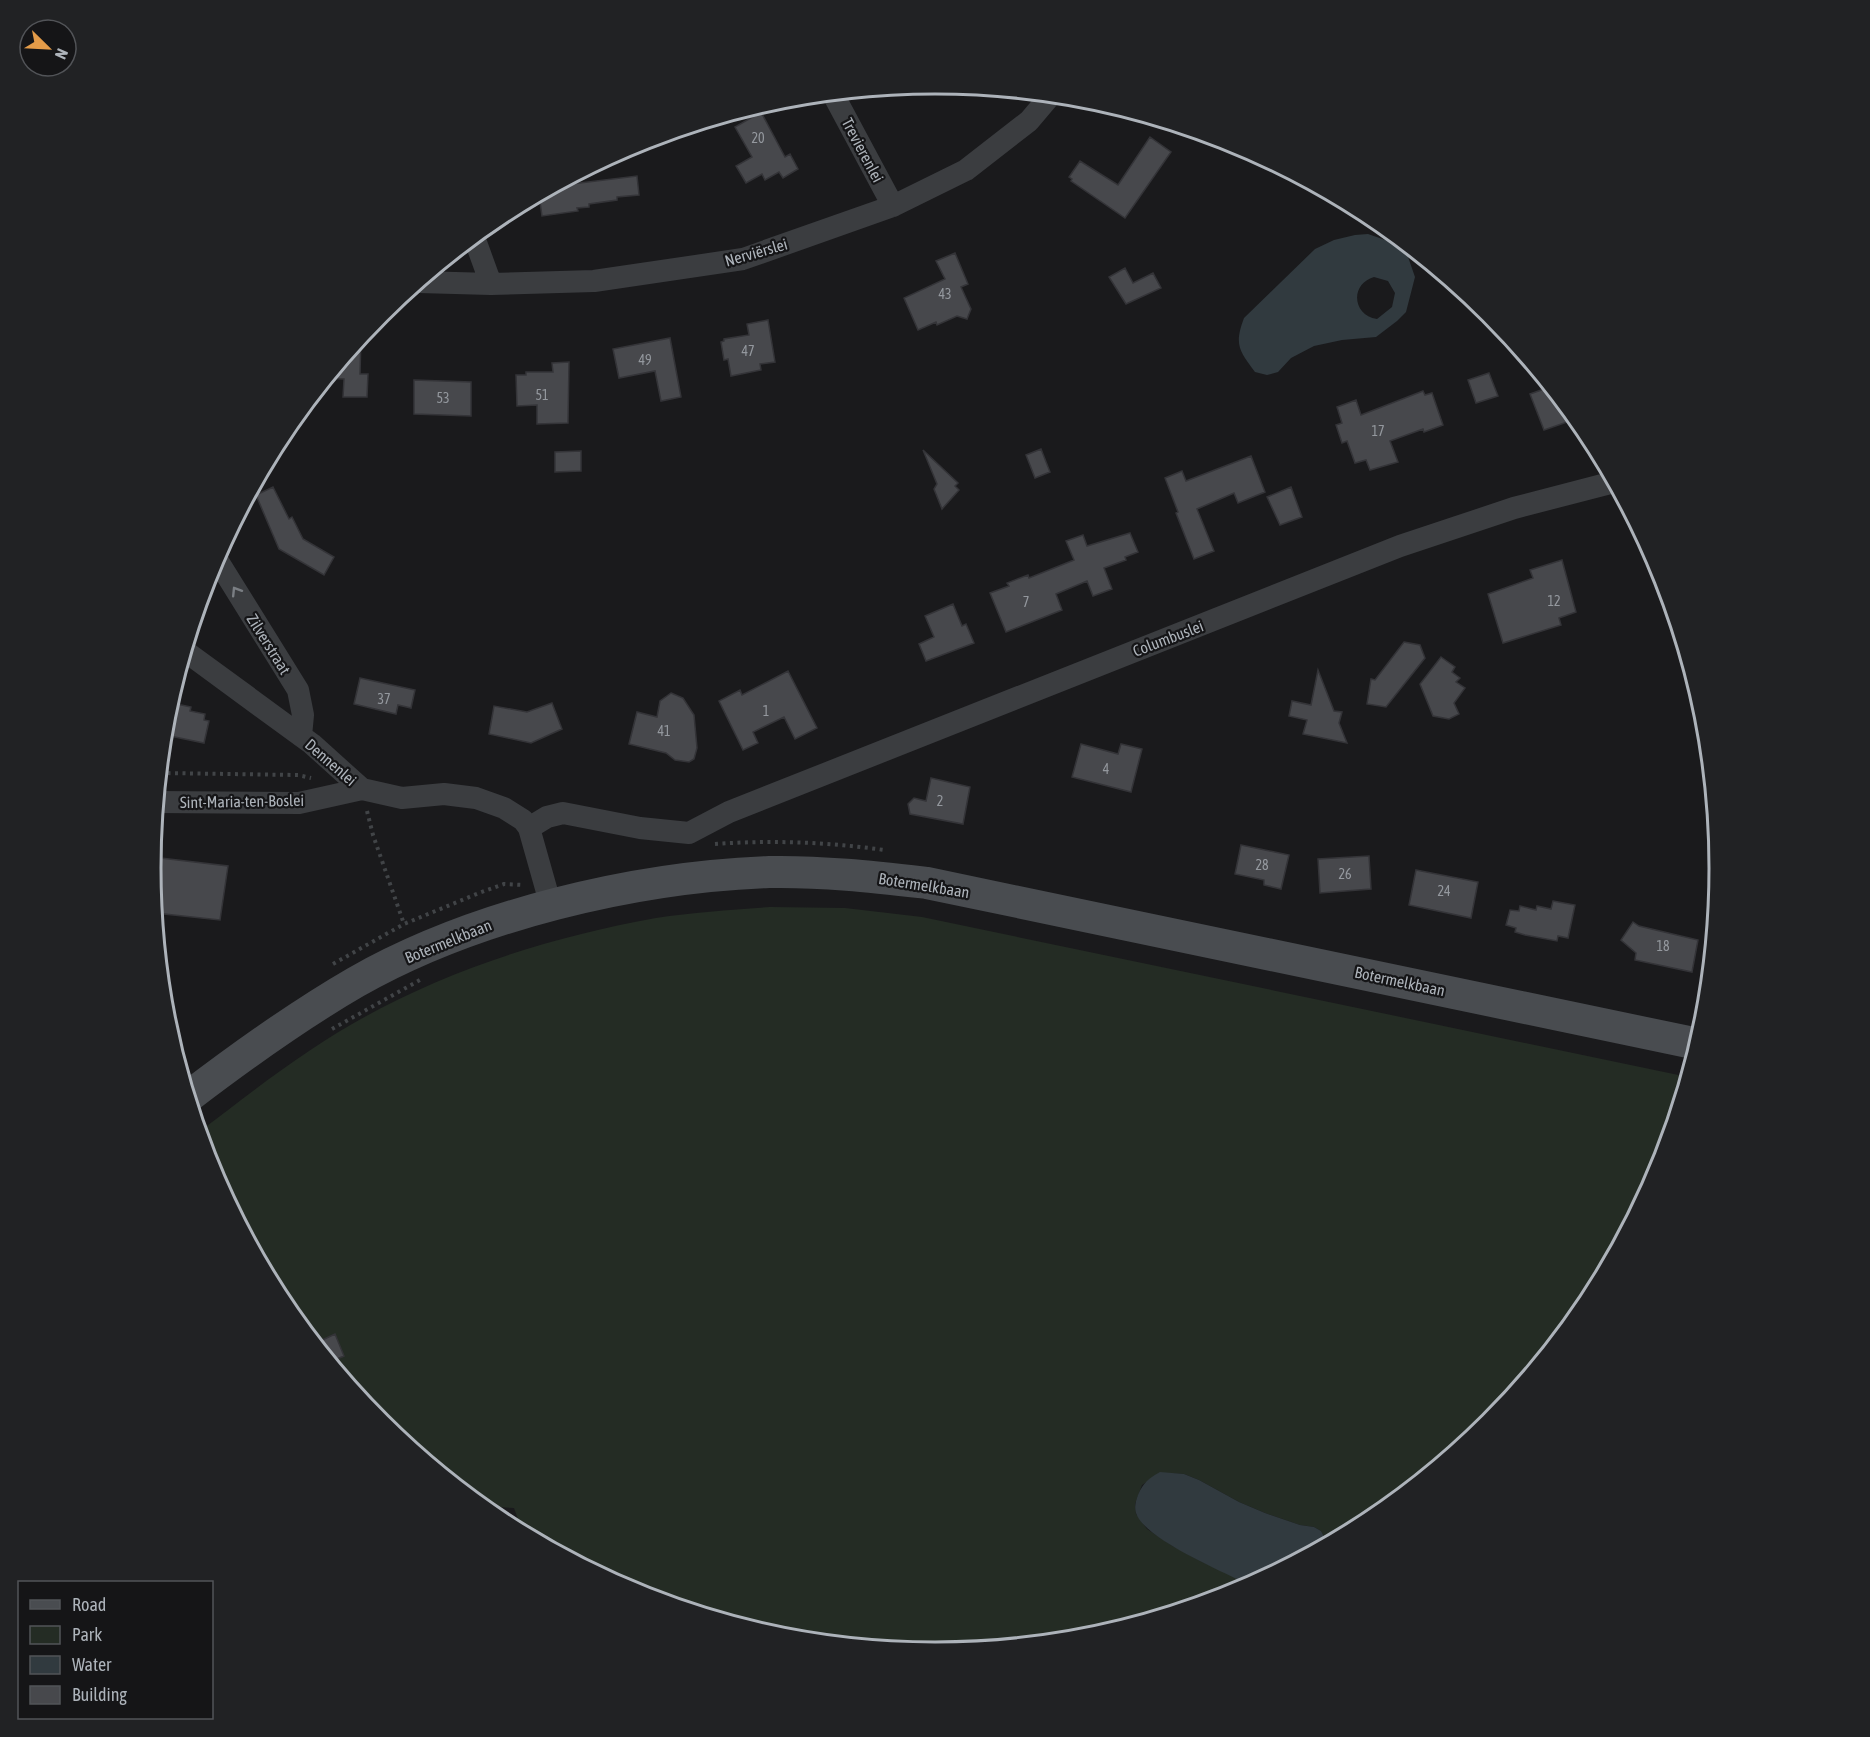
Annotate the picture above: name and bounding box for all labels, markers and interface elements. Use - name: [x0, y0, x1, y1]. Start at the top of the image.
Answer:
- north arrow: [18, 18, 78, 78]
- text: N: [52, 46, 72, 62]
- street label: Trevierenlei: [839, 115, 887, 185]
- house number: 20: [751, 130, 765, 146]
- street label: Nerviërslei: [723, 234, 789, 270]
- house number: 43: [938, 286, 952, 302]
- house number: 47: [741, 343, 755, 359]
- house number: 49: [638, 352, 652, 368]
- house number: 51: [535, 387, 549, 403]
- house number: 53: [436, 390, 450, 406]
- house number: 17: [1371, 423, 1385, 439]
- one-way arrow: [231, 587, 243, 597]
- house number: 12: [1547, 593, 1561, 609]
- house number: 7: [1023, 594, 1029, 610]
- street label: Zilverstraat: [243, 611, 295, 678]
- street label: Columbuslei: [1130, 616, 1206, 660]
- house number: 37: [377, 691, 391, 707]
- house number: 1: [763, 703, 769, 719]
- house number: 41: [657, 723, 671, 739]
- street label: Dennenlei: [302, 735, 360, 789]
- house number: 4: [1103, 761, 1110, 777]
- street label: Sint-Maria-ten-Boslei: [180, 791, 304, 811]
- house number: 2: [937, 793, 943, 809]
- house number: 28: [1255, 857, 1269, 873]
- house number: 26: [1338, 866, 1352, 882]
- street label: Botermelkbaan: [877, 869, 971, 901]
- house number: 24: [1437, 883, 1451, 899]
- street label: Botermelkbaan: [402, 915, 494, 967]
- house number: 18: [1656, 938, 1670, 954]
- street label: Botermelkbaan: [1353, 963, 1447, 999]
- legend: [18, 1581, 213, 1719]
- text: Road: [72, 1594, 106, 1615]
- text: Park: [72, 1624, 102, 1645]
- text: Water: [72, 1654, 112, 1675]
- text: Building: [72, 1684, 127, 1705]

